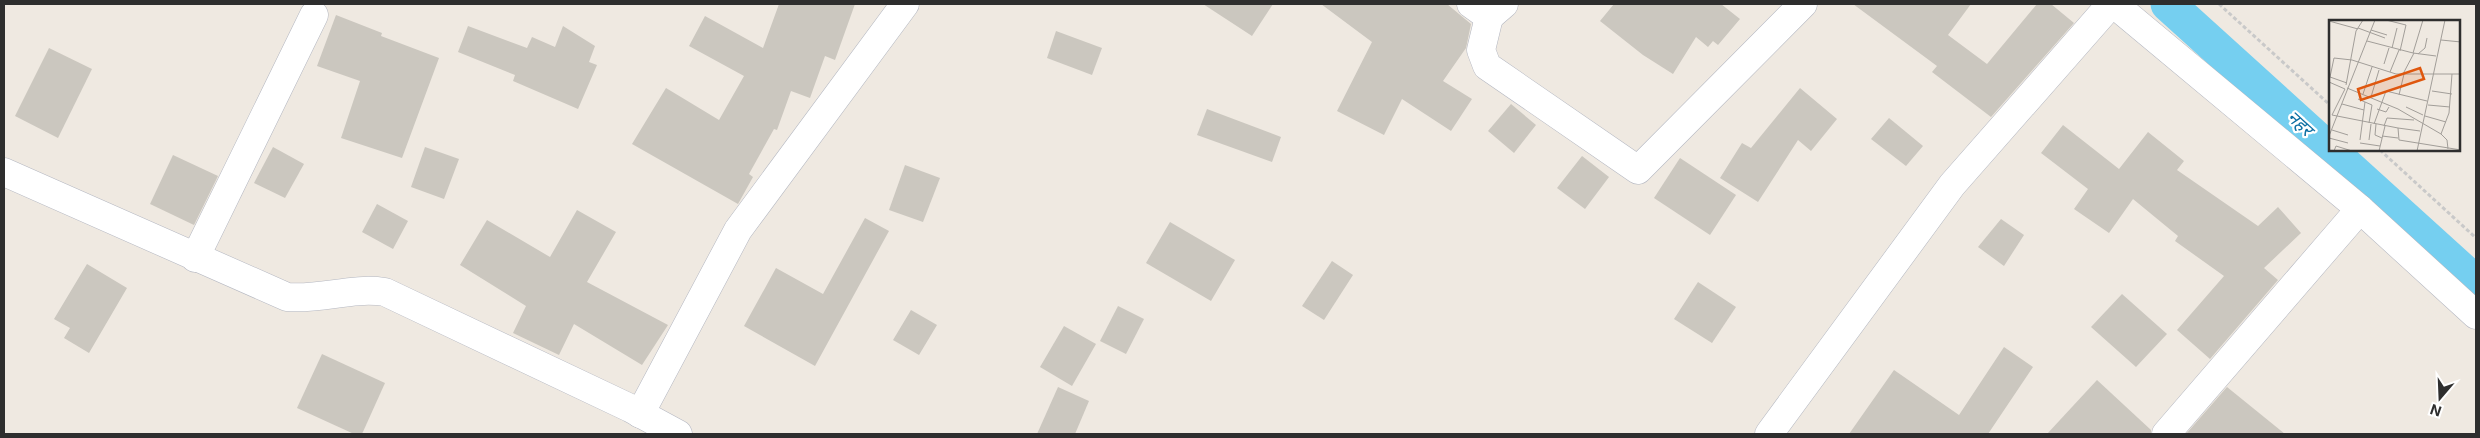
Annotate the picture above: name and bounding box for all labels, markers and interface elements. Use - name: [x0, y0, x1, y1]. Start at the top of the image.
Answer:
- inset map: [2329, 20, 2460, 151]
- water label: नहर: [2283, 106, 2320, 142]
- north arrow: [2415, 373, 2465, 423]
- text: N: [2428, 401, 2443, 421]

